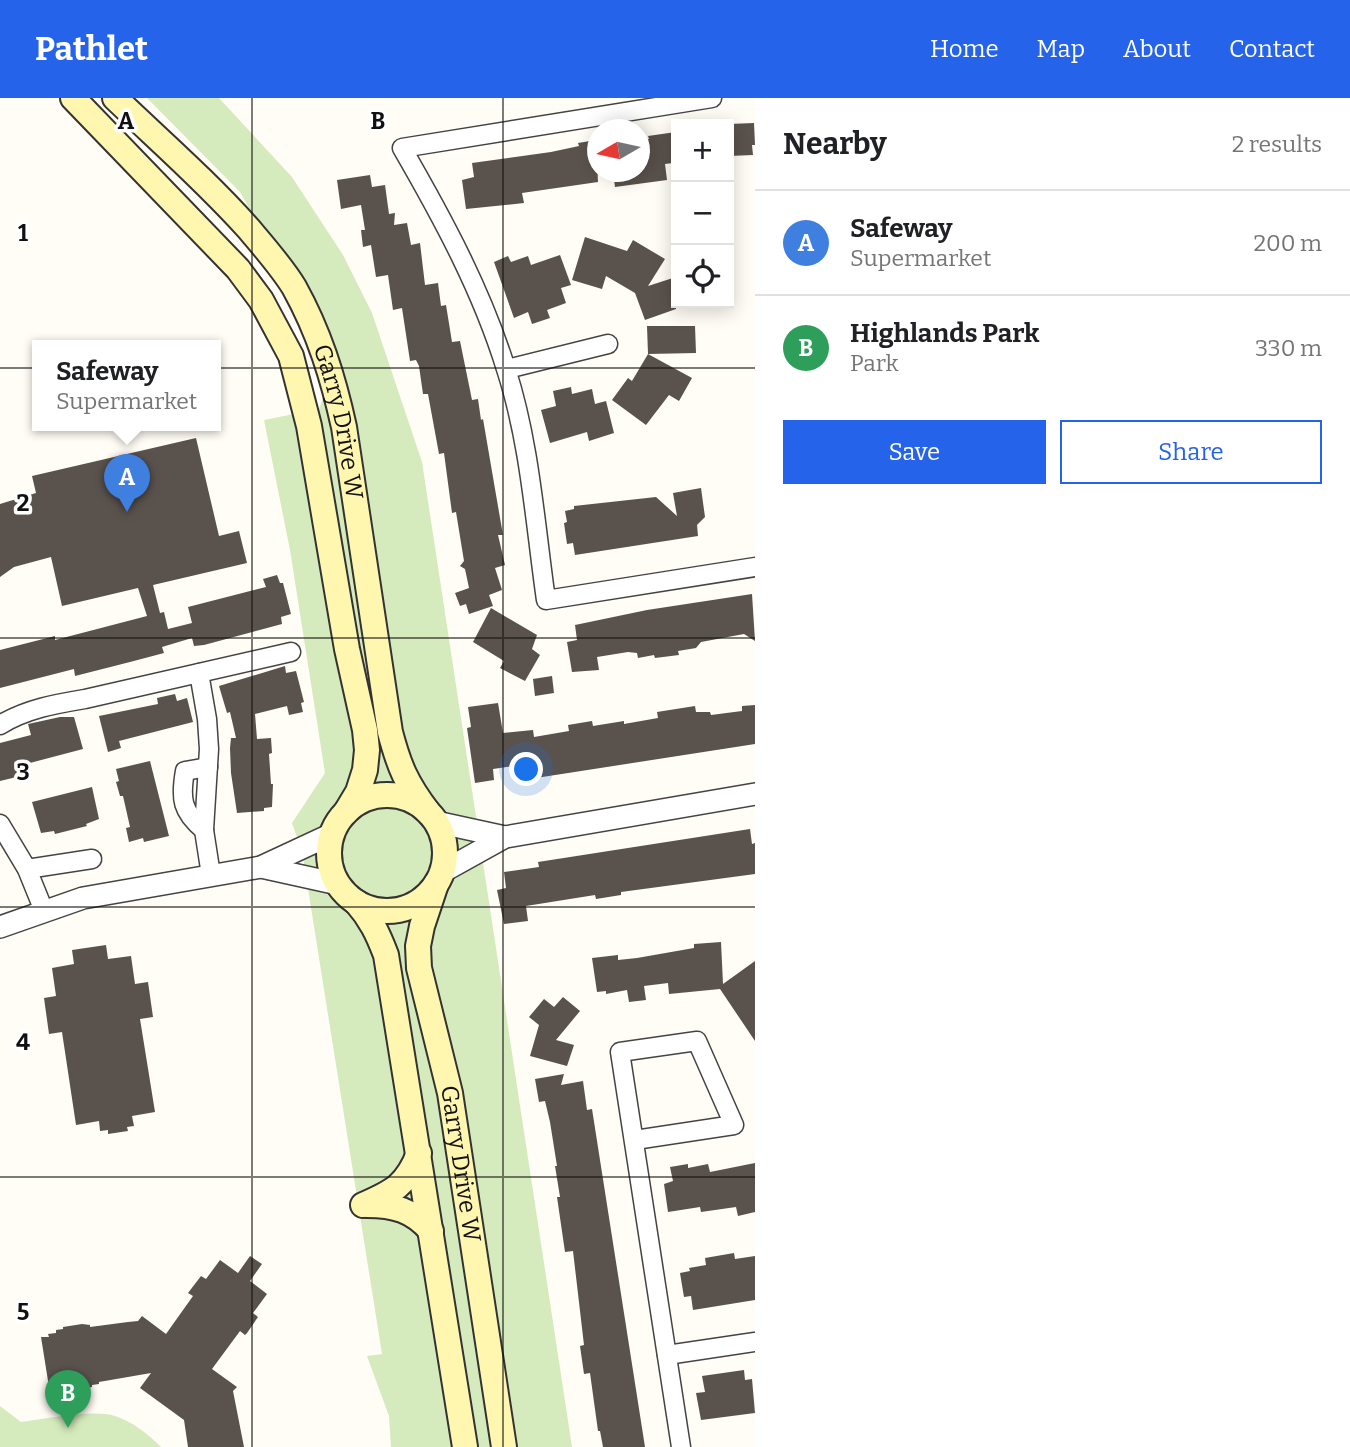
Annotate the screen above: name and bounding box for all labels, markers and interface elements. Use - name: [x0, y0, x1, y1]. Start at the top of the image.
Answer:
- text: Pathlet: [35, 29, 148, 69]
- text: Home: [930, 35, 999, 63]
- text: Map: [1037, 35, 1085, 63]
- text: About: [1123, 35, 1191, 63]
- text: Contact: [1229, 35, 1315, 63]
- text: A: [118, 107, 135, 135]
- text: B: [371, 107, 385, 135]
- north arrow: [587, 119, 650, 182]
- map controls: [671, 119, 734, 308]
- button: +: [671, 119, 734, 182]
- text: Nearby: [783, 126, 887, 162]
- text: 2 results: [1232, 130, 1322, 158]
- button: −: [671, 182, 734, 245]
- text: Safeway: [850, 213, 953, 244]
- text: 1: [18, 219, 28, 247]
- text: A: [798, 229, 814, 257]
- text: 200 m: [1253, 229, 1322, 257]
- text: Supermarket: [850, 244, 991, 272]
- button: locate: [671, 245, 734, 308]
- text: Highlands Park: [850, 318, 1040, 349]
- text: B: [799, 334, 813, 362]
- text: 330 m: [1255, 334, 1322, 362]
- popup: [32, 340, 221, 431]
- street label: Garry Drive W: [308, 341, 369, 502]
- text: Park: [850, 349, 899, 377]
- text: Safeway: [56, 356, 158, 387]
- text: Supermarket: [56, 387, 197, 415]
- button: Save: [783, 420, 1046, 484]
- button: Share: [1060, 420, 1322, 484]
- pin: A: [104, 454, 150, 512]
- text: 2: [17, 489, 30, 517]
- your location: [509, 752, 543, 786]
- text: 3: [16, 758, 30, 786]
- text: 4: [16, 1028, 30, 1056]
- street label: Garry Drive W: [435, 1084, 487, 1244]
- text: 5: [17, 1298, 29, 1326]
- pin: B: [45, 1370, 91, 1428]

